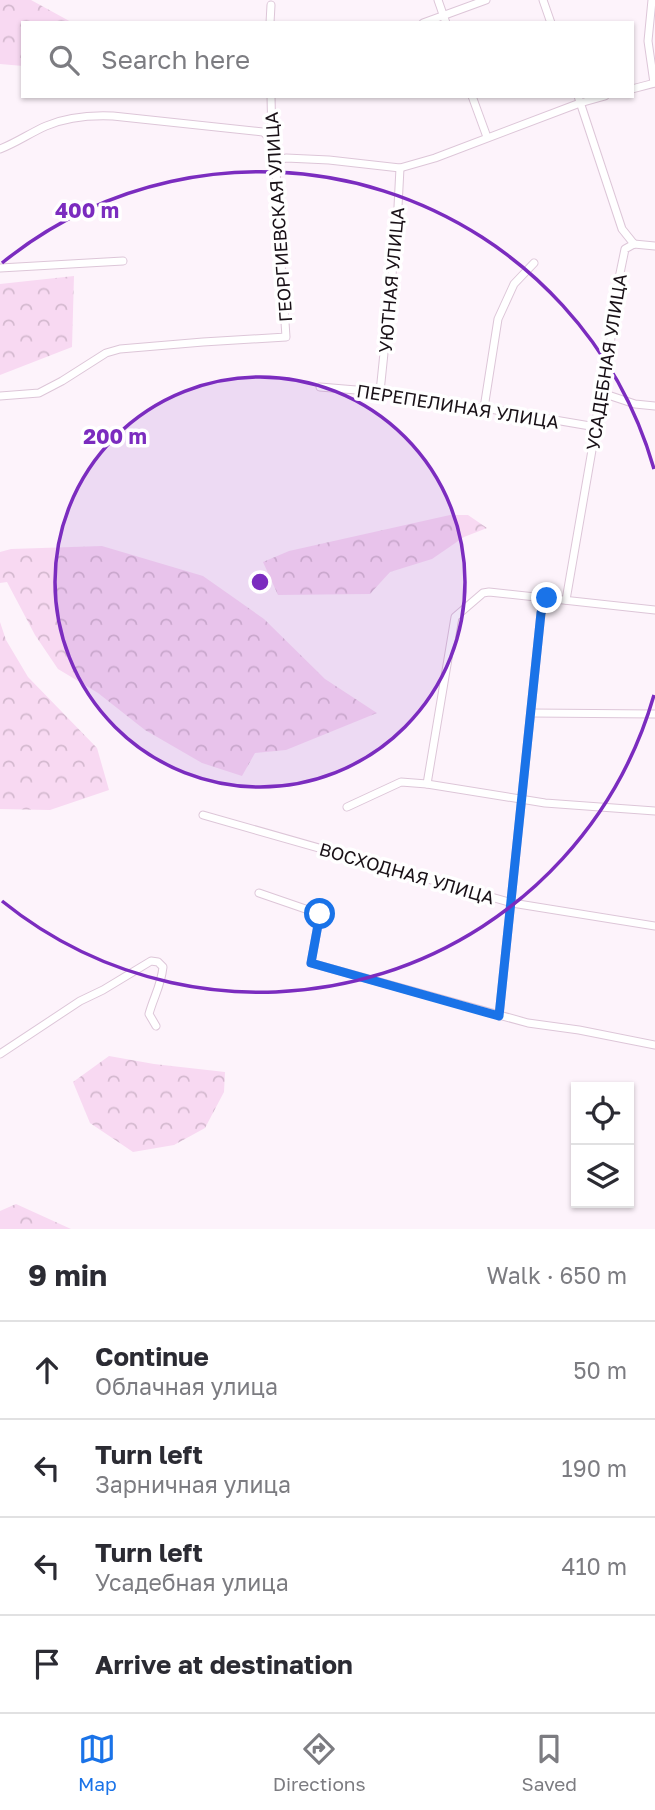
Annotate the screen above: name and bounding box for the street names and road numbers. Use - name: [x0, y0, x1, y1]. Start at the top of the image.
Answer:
- street label: ГЕОРГИЕВСКАЯ УЛИЦА: [260, 111, 296, 323]
- street label: УЮТНАЯ УЛИЦА: [374, 206, 408, 354]
- street label: УСАДЕБНАЯ УЛИЦА: [581, 272, 631, 452]
- street label: ПЕРЕПЕЛИНАЯ УЛИЦА: [355, 379, 561, 433]
- street label: ВОСХОДНАЯ УЛИЦА: [317, 837, 497, 909]

